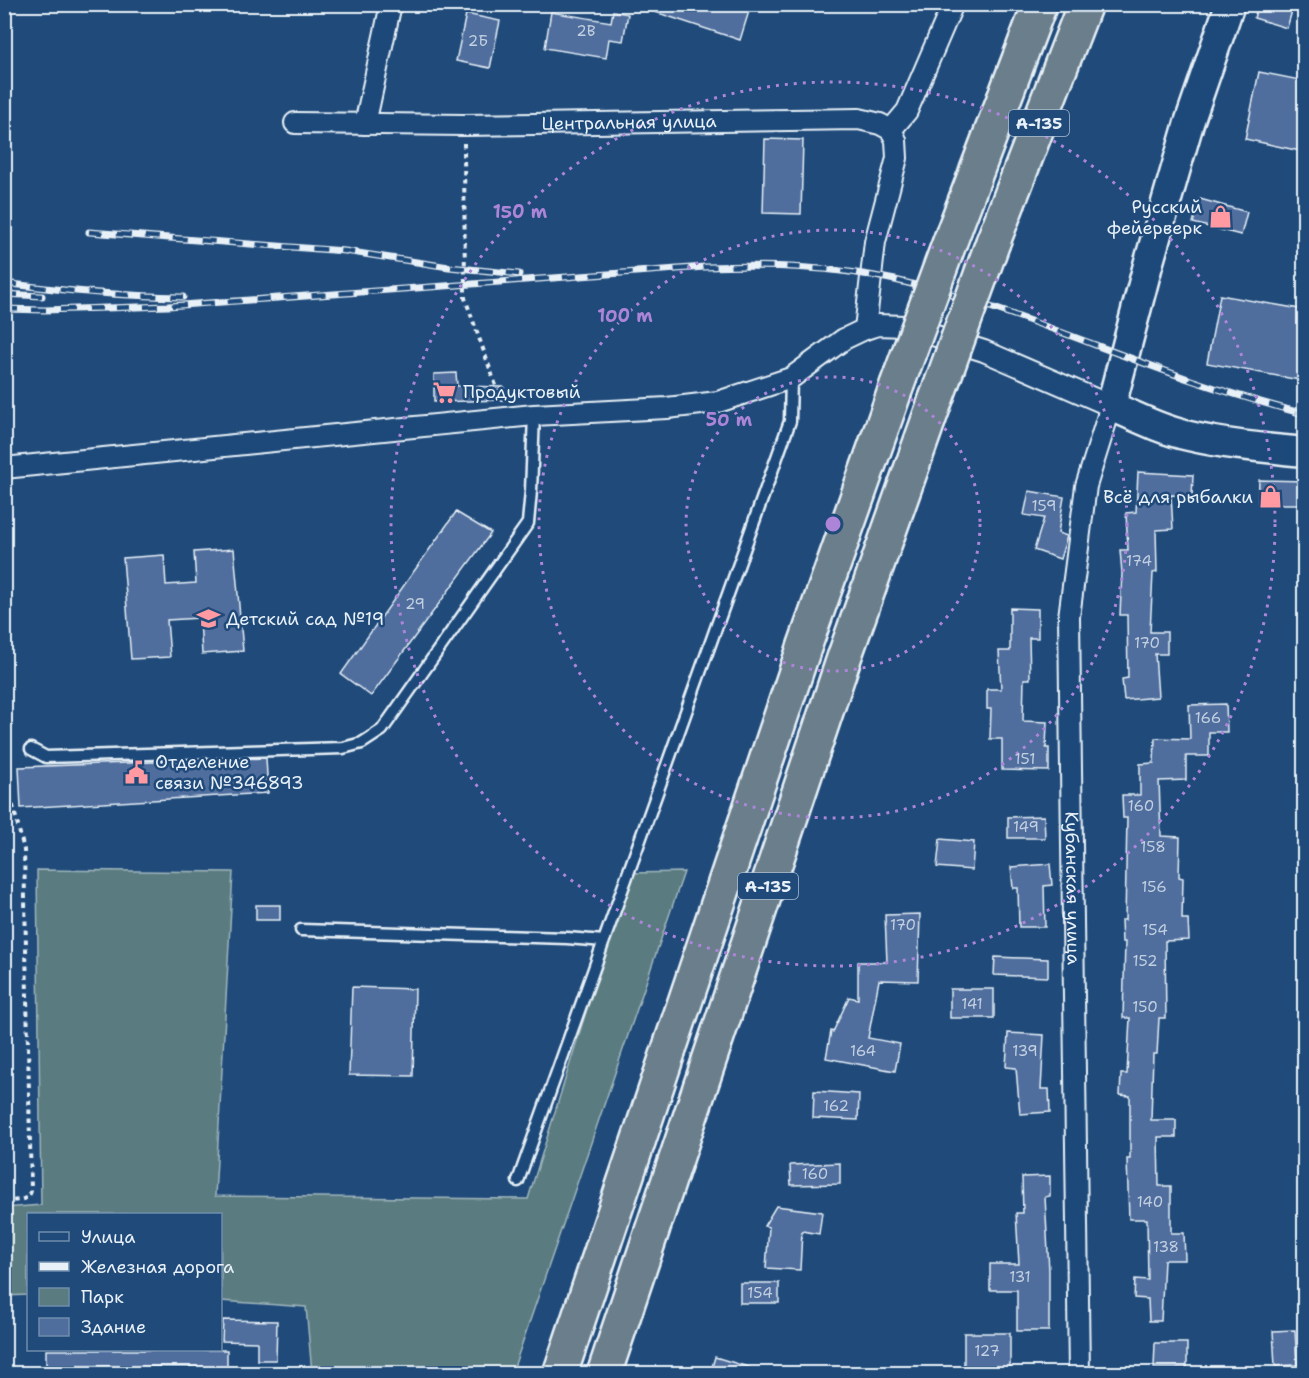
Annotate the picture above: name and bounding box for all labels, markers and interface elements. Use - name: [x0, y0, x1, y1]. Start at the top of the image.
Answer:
- house number: 2В: [576, 21, 596, 41]
- house number: 2Б: [468, 31, 488, 51]
- street label: Центральная улица: [541, 109, 717, 136]
- road number: А-135: [1009, 110, 1069, 136]
- place label: Русский фейерверк: [1107, 195, 1202, 240]
- text: 150 m: [493, 200, 548, 224]
- shop icon: Русский фейерверк: [1207, 204, 1233, 230]
- text: 100 m: [597, 304, 653, 328]
- supermarket icon: Продуктовый: [432, 379, 458, 405]
- place label: Продуктовый: [463, 380, 581, 404]
- text: 50 m: [706, 408, 753, 432]
- shop icon: Всё для рыбалки: [1258, 484, 1284, 510]
- place label: Всё для рыбалки: [1103, 485, 1253, 509]
- house number: 159: [1032, 496, 1057, 516]
- centre of rings: [823, 514, 843, 534]
- house number: 174: [1126, 551, 1152, 571]
- house number: 29: [405, 594, 425, 614]
- school or university icon: Детский сад №19: [195, 606, 221, 632]
- place label: Детский сад №19: [226, 607, 384, 631]
- house number: 170: [1134, 633, 1160, 653]
- house number: 166: [1195, 708, 1221, 728]
- house number: 151: [1015, 749, 1035, 769]
- place label: Отделение связи №346893: [155, 750, 304, 795]
- public building icon: Отделение связи №346893: [124, 759, 150, 785]
- house number: 160: [1128, 796, 1154, 816]
- street label: Кубанская улица: [1060, 811, 1086, 965]
- house number: 149: [1013, 817, 1039, 837]
- house number: 158: [1140, 837, 1166, 857]
- road number: А-135: [738, 873, 798, 899]
- house number: 156: [1141, 877, 1167, 897]
- house number: 170: [890, 915, 916, 935]
- house number: 154: [1142, 920, 1168, 940]
- house number: 152: [1133, 951, 1157, 971]
- house number: 141: [961, 994, 983, 1014]
- house number: 150: [1132, 997, 1158, 1017]
- house number: 164: [850, 1041, 876, 1061]
- house number: 139: [1012, 1041, 1038, 1061]
- house number: 162: [823, 1096, 849, 1116]
- house number: 160: [802, 1164, 828, 1184]
- house number: 140: [1137, 1192, 1163, 1212]
- legend: [27, 1213, 222, 1351]
- text: Улица: [81, 1225, 135, 1249]
- house number: 138: [1153, 1237, 1179, 1257]
- text: Железная дорога: [81, 1255, 234, 1279]
- house number: 131: [1009, 1267, 1031, 1287]
- house number: 154: [747, 1283, 773, 1303]
- text: Парк: [81, 1285, 124, 1309]
- text: Здание: [81, 1315, 146, 1339]
- house number: 127: [974, 1341, 1000, 1361]

